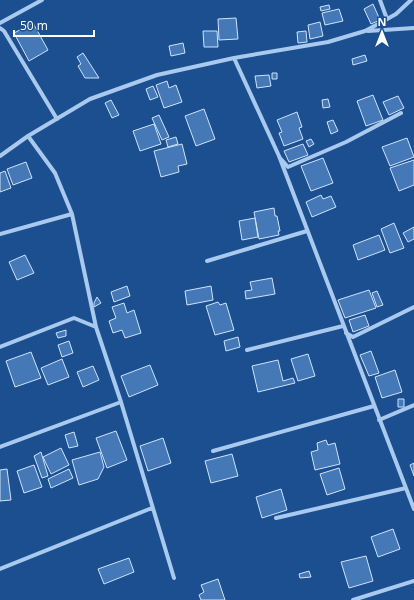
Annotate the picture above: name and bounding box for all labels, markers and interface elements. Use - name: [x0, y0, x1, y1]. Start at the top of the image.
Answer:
- scale bar: [14, 12, 94, 38]
- north arrow: [362, 12, 402, 52]
- text: N: [378, 14, 386, 29]
- text: 50 m: [20, 17, 48, 34]

